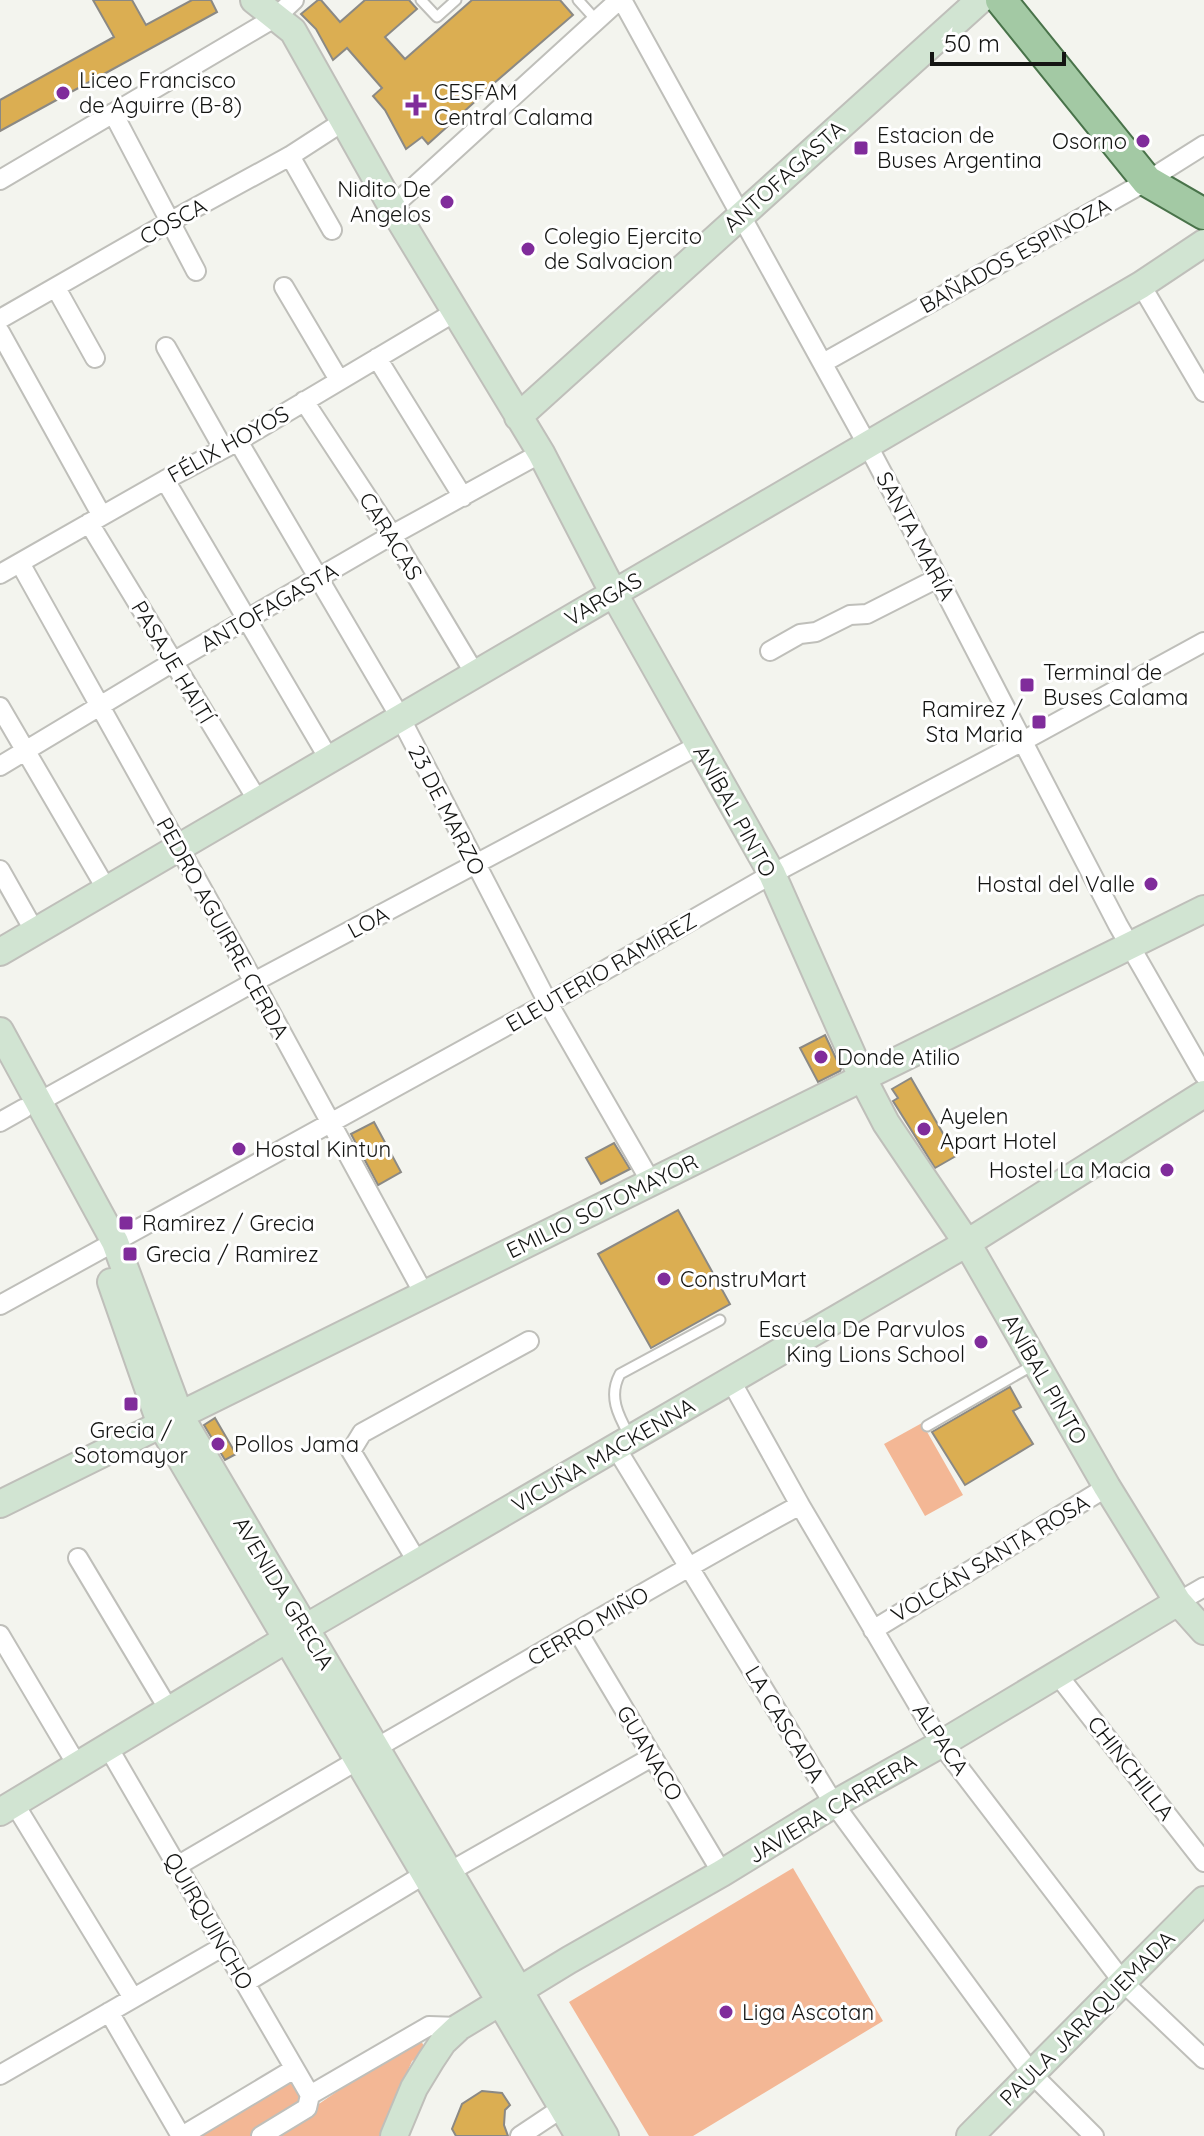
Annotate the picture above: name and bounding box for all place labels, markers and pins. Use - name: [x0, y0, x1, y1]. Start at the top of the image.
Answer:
- place label: Liceo Francisco de Aguirre (B-8): [79, 66, 242, 119]
- place label: CESFAM Central Calama: [434, 78, 593, 131]
- marker: Liceo Francisco de Aguirre (B-8): [54, 84, 72, 102]
- marker: CESFAM Central Calama: [405, 94, 427, 116]
- place label: Estacion de Buses Argentina: [877, 121, 1042, 174]
- place label: Osorno: [1052, 127, 1127, 155]
- marker: Osorno: [1134, 132, 1152, 150]
- marker: Estacion de Buses Argentina: [852, 139, 870, 157]
- place label: Nidito De Angelos: [337, 175, 431, 228]
- marker: Nidito De Angelos: [438, 193, 456, 211]
- place label: Colegio Ejercito de Salvacion: [544, 222, 702, 275]
- marker: Colegio Ejercito de Salvacion: [519, 240, 537, 258]
- place label: Terminal de Buses Calama: [1043, 658, 1188, 711]
- marker: Terminal de Buses Calama: [1018, 676, 1036, 694]
- place label: Ramirez / Sta Maria: [922, 695, 1024, 748]
- marker: Ramirez / Sta Maria: [1030, 713, 1048, 731]
- place label: Hostal del Valle: [977, 870, 1135, 898]
- marker: Hostal del Valle: [1142, 875, 1160, 893]
- place label: Donde Atilio: [837, 1043, 960, 1071]
- marker: Donde Atilio: [812, 1048, 830, 1066]
- place label: Ayelen Apart Hotel: [940, 1102, 1057, 1155]
- marker: Ayelen Apart Hotel: [915, 1120, 933, 1138]
- place label: Hostal Kintun: [255, 1135, 391, 1163]
- marker: Hostal Kintun: [230, 1140, 248, 1158]
- place label: Hostel La Macia: [989, 1156, 1151, 1184]
- marker: Hostel La Macia: [1158, 1161, 1176, 1179]
- place label: Ramirez / Grecia: [142, 1209, 315, 1237]
- marker: Ramirez / Grecia: [117, 1214, 135, 1232]
- place label: Grecia / Ramirez: [146, 1240, 319, 1268]
- marker: Grecia / Ramirez: [121, 1245, 139, 1263]
- place label: ConstruMart: [680, 1265, 807, 1293]
- marker: ConstruMart: [655, 1270, 673, 1288]
- place label: Escuela De Parvulos King Lions School: [759, 1315, 965, 1368]
- marker: Escuela De Parvulos King Lions School: [972, 1333, 990, 1351]
- marker: Grecia / Sotomayor: [122, 1395, 140, 1413]
- place label: Grecia / Sotomayor: [74, 1416, 188, 1469]
- place label: Pollos Jama: [234, 1430, 359, 1458]
- marker: Pollos Jama: [209, 1435, 227, 1453]
- place label: Liga Ascotan: [742, 1998, 874, 2026]
- marker: Liga Ascotan: [717, 2003, 735, 2021]

